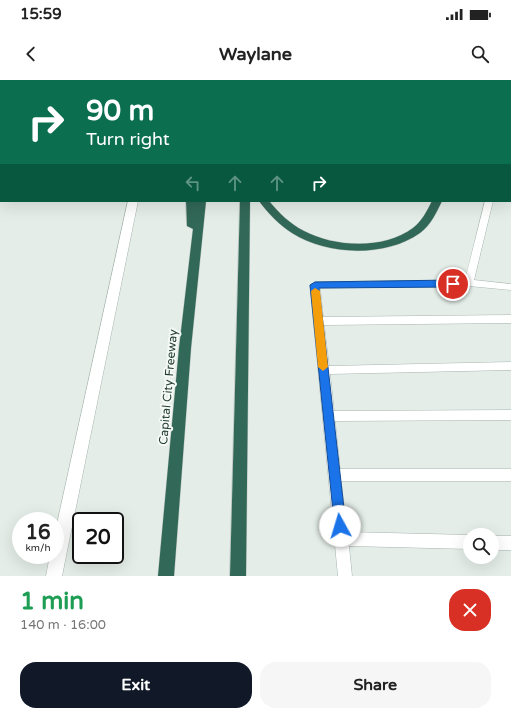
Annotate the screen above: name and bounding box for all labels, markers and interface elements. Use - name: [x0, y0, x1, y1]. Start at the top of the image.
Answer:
- text: 15:59: [20, 5, 62, 23]
- icon: back: [20, 43, 42, 65]
- text: Waylane: [219, 43, 292, 65]
- icon: search: [469, 43, 491, 65]
- text: 90 m: [86, 94, 154, 128]
- icon: right: [20, 96, 72, 148]
- text: Turn right: [86, 128, 170, 150]
- icon: left: [182, 172, 204, 194]
- icon: ahead: [224, 172, 246, 194]
- icon: ahead: [266, 172, 288, 194]
- icon: right: [308, 172, 330, 194]
- pin: [436, 267, 470, 301]
- icon: arrive: [442, 273, 464, 295]
- street label: Capital City Freeway: [156, 328, 180, 445]
- position arrow: [319, 505, 361, 547]
- speed limit sign: 20: [72, 512, 124, 564]
- text: 16: [25, 521, 51, 545]
- map controls: [463, 528, 499, 564]
- button: search: [463, 528, 499, 564]
- text: km/h: [25, 542, 51, 554]
- text: 1 min: [20, 587, 84, 616]
- button: close: [449, 589, 491, 631]
- text: 140 m · 16:00: [20, 617, 106, 633]
- button: Exit: [20, 662, 252, 708]
- button: Share: [260, 662, 491, 708]

